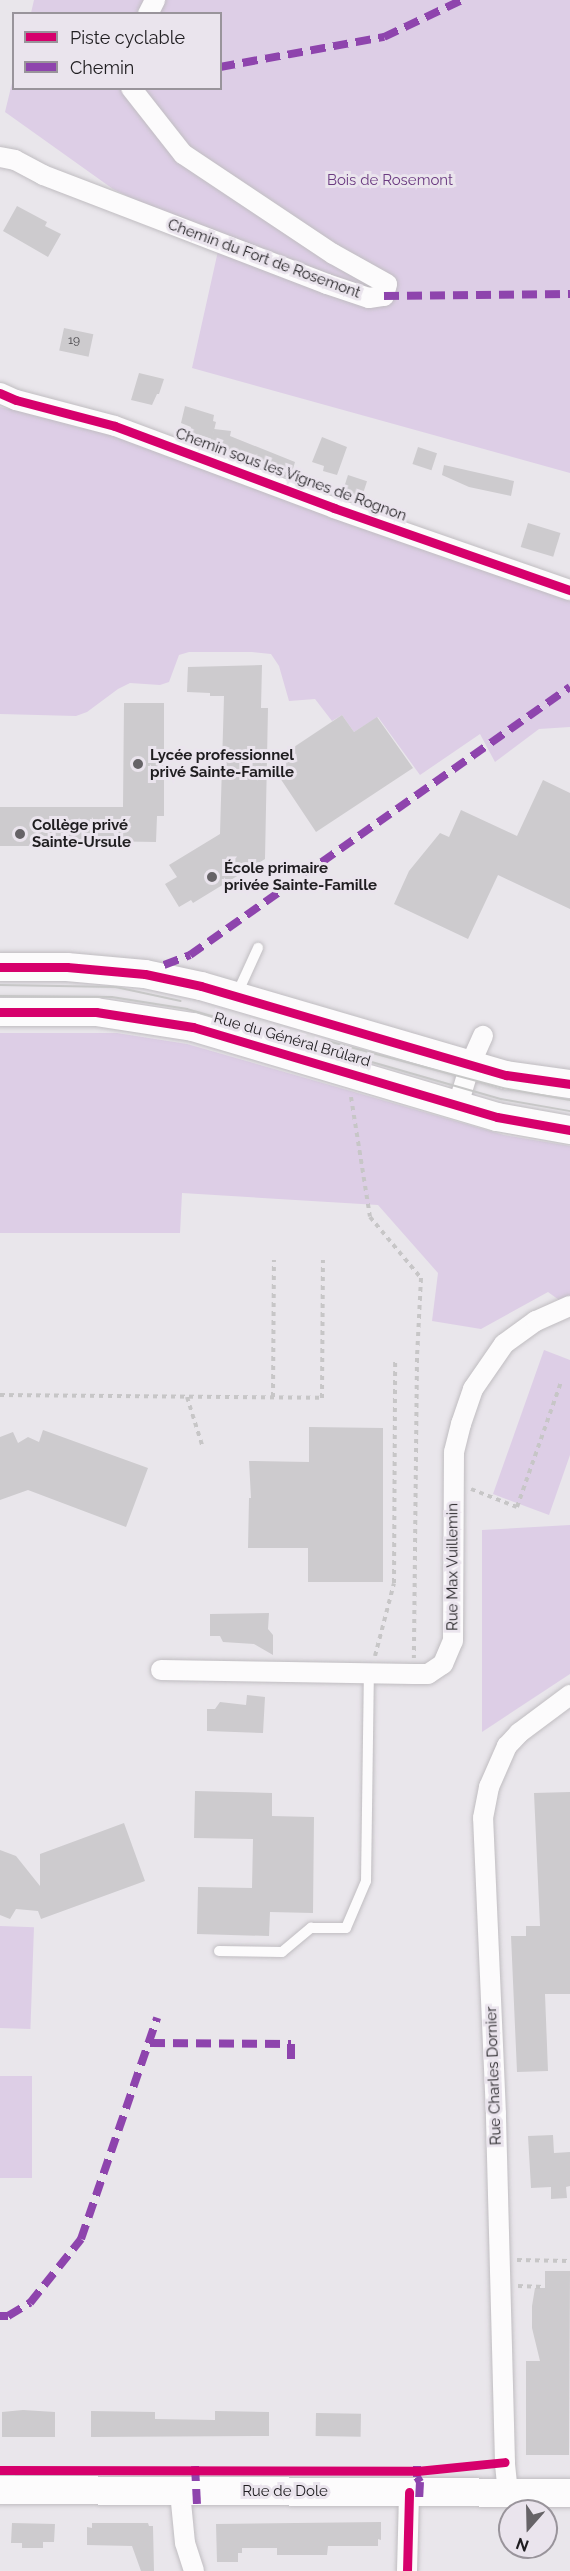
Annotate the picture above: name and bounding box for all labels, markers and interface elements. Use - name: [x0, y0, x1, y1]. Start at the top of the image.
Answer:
- legend: [12, 12, 222, 90]
- text: Piste cyclable: [70, 27, 185, 48]
- text: Chemin: [70, 57, 134, 78]
- park label: Bois de Rosemont: [327, 172, 453, 190]
- street label: Chemin du Fort de Rosemont: [165, 216, 363, 302]
- house number: 19: [68, 334, 80, 348]
- street label: Chemin sous les Vignes de Rognon: [173, 425, 409, 525]
- place label: Lycée professionnel privé Sainte-Famille: [150, 746, 294, 781]
- marker: Lycée professionnel privé Sainte-Famille: [131, 757, 145, 771]
- place label: Collège privé Sainte-Ursule: [32, 816, 131, 851]
- marker: Collège privé Sainte-Ursule: [13, 827, 27, 841]
- place label: École primaire privée Sainte-Famille: [224, 859, 377, 894]
- marker: École primaire privée Sainte-Famille: [205, 870, 219, 884]
- street label: Rue du Général Brûlard: [211, 1009, 373, 1071]
- street label: Rue Max Vuillemin: [444, 1503, 462, 1631]
- street label: Rue Charles Dornier: [483, 2006, 505, 2146]
- street label: Rue de Dole: [242, 2483, 328, 2501]
- north arrow: [498, 2499, 558, 2559]
- text: N: [513, 2533, 531, 2556]

